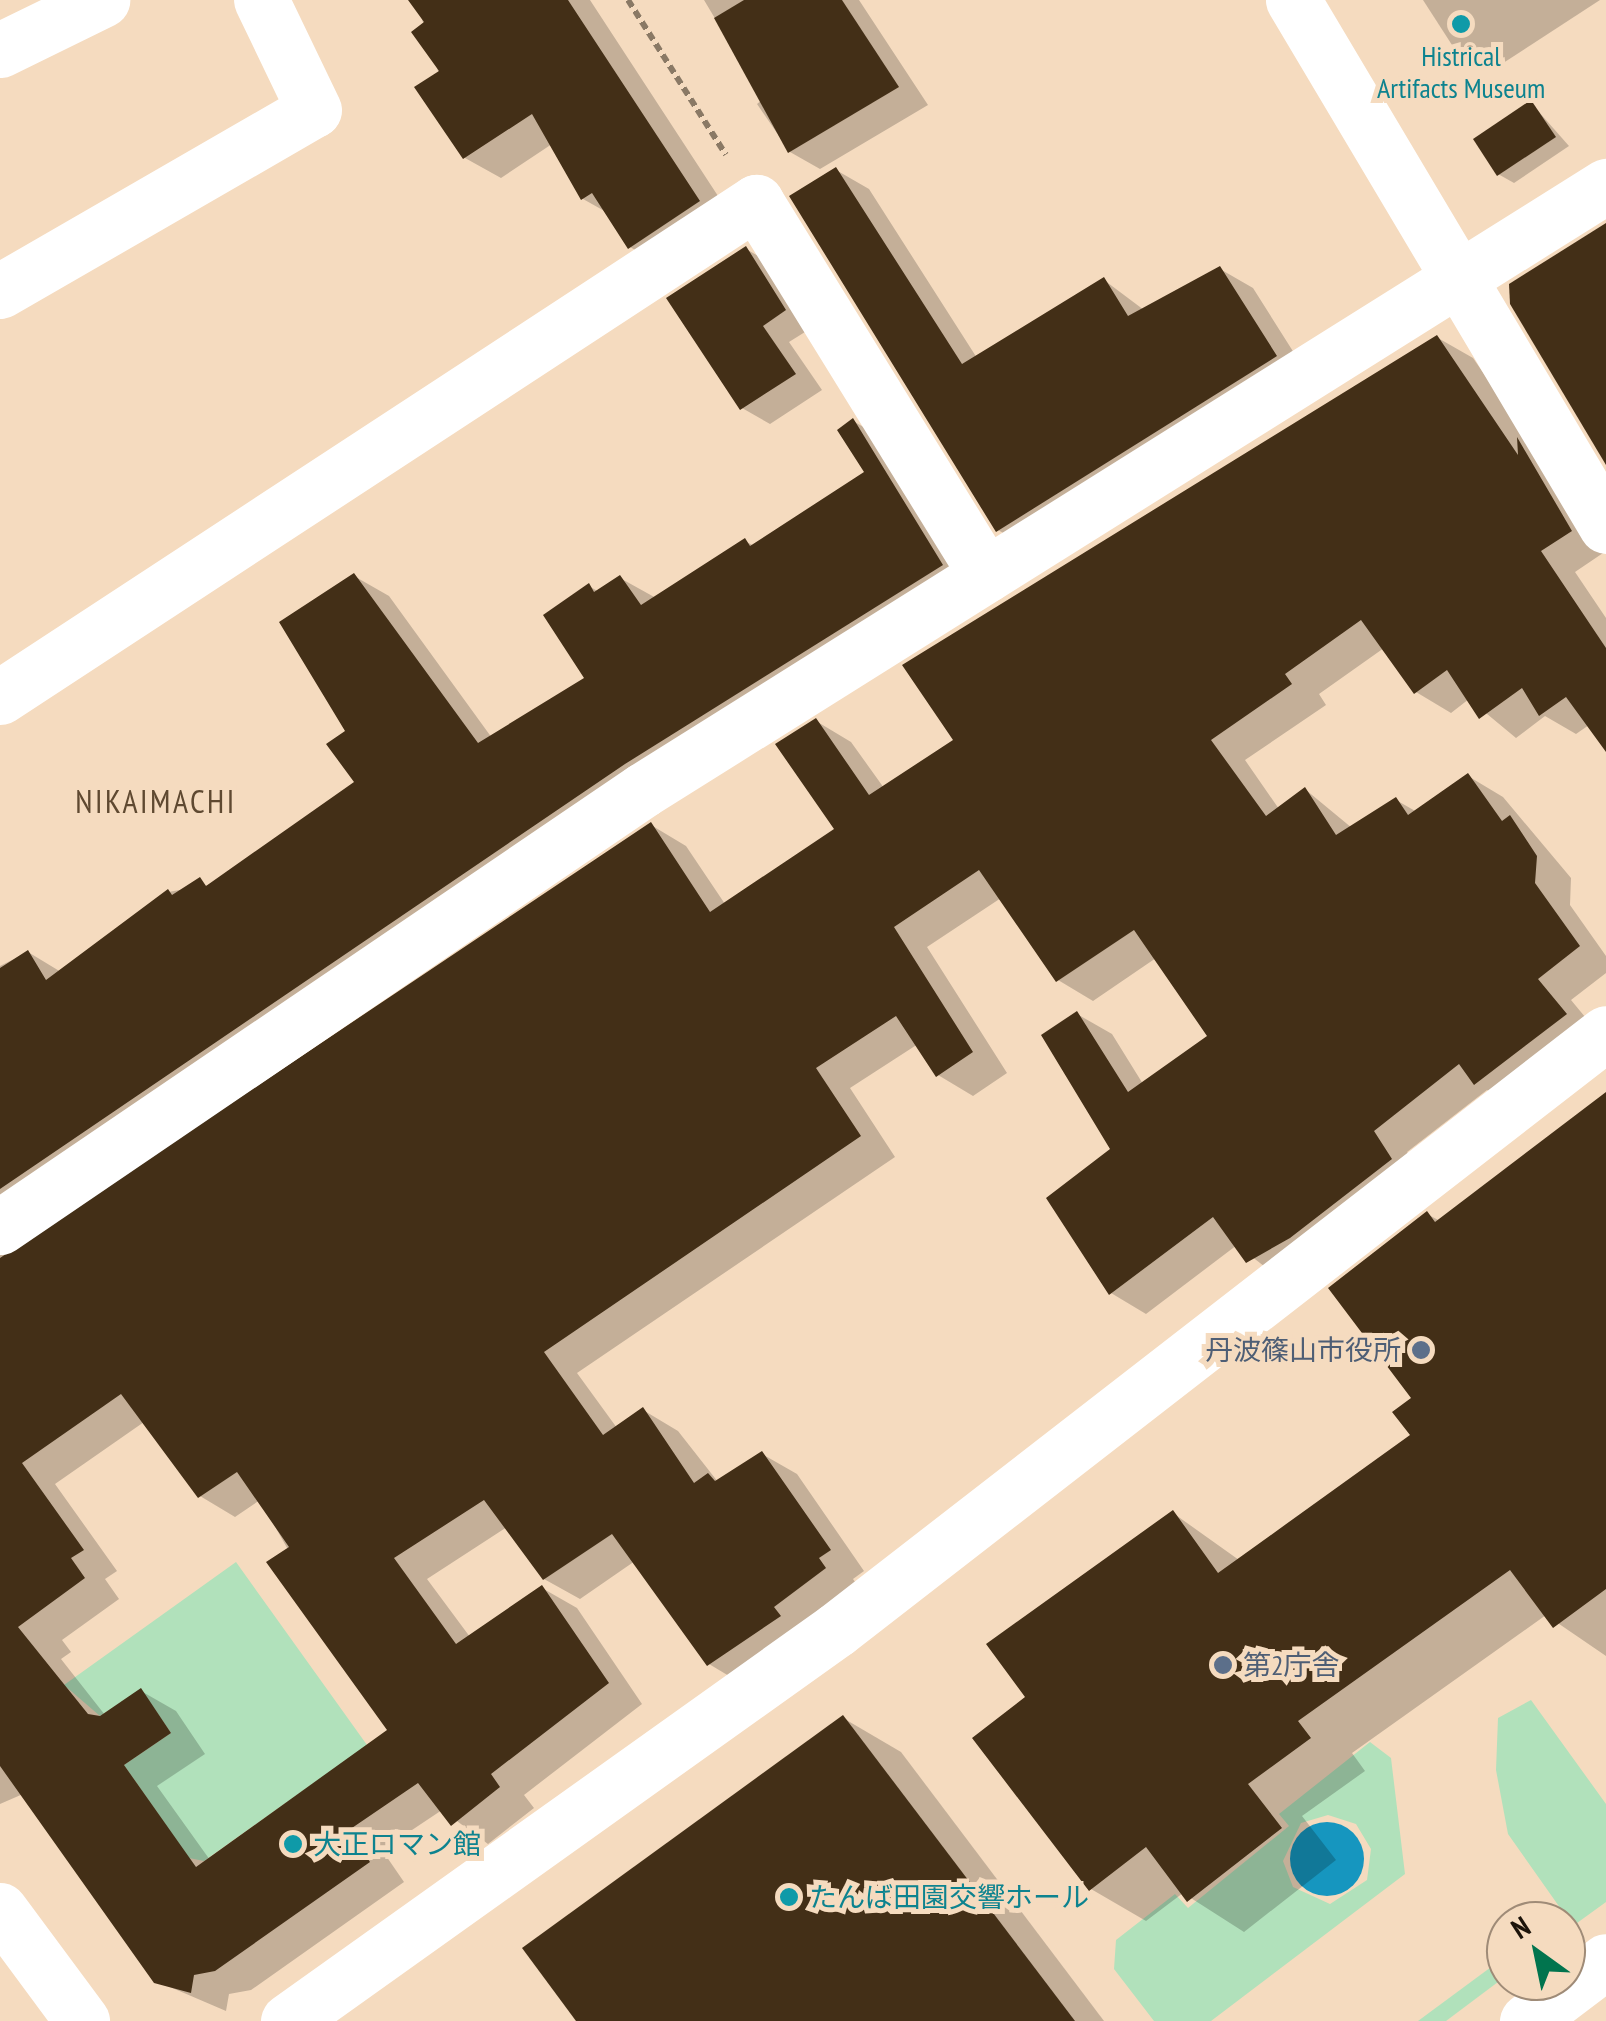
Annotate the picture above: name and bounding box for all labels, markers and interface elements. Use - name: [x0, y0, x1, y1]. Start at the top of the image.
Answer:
- marker: Histrical Artifacts Museum: [1450, 13, 1472, 35]
- place label: Histrical Artifacts Museum: [1377, 39, 1545, 105]
- district label: NIKAIMACHI: [75, 782, 237, 820]
- place label: 丹波篠山市役所: [1205, 1333, 1401, 1367]
- marker: 丹波篠山市役所: [1410, 1339, 1432, 1361]
- place label: 第2庁舎: [1243, 1648, 1340, 1682]
- marker: 第2庁舎: [1212, 1654, 1234, 1676]
- place label: 大正ロマン館: [313, 1827, 481, 1861]
- marker: 大正ロマン館: [282, 1833, 304, 1855]
- place label: たんば田園交響ホール: [809, 1880, 1089, 1914]
- marker: たんば田園交響ホール: [778, 1886, 800, 1908]
- north arrow: [1486, 1901, 1586, 2001]
- text: N: [1504, 1907, 1537, 1947]

